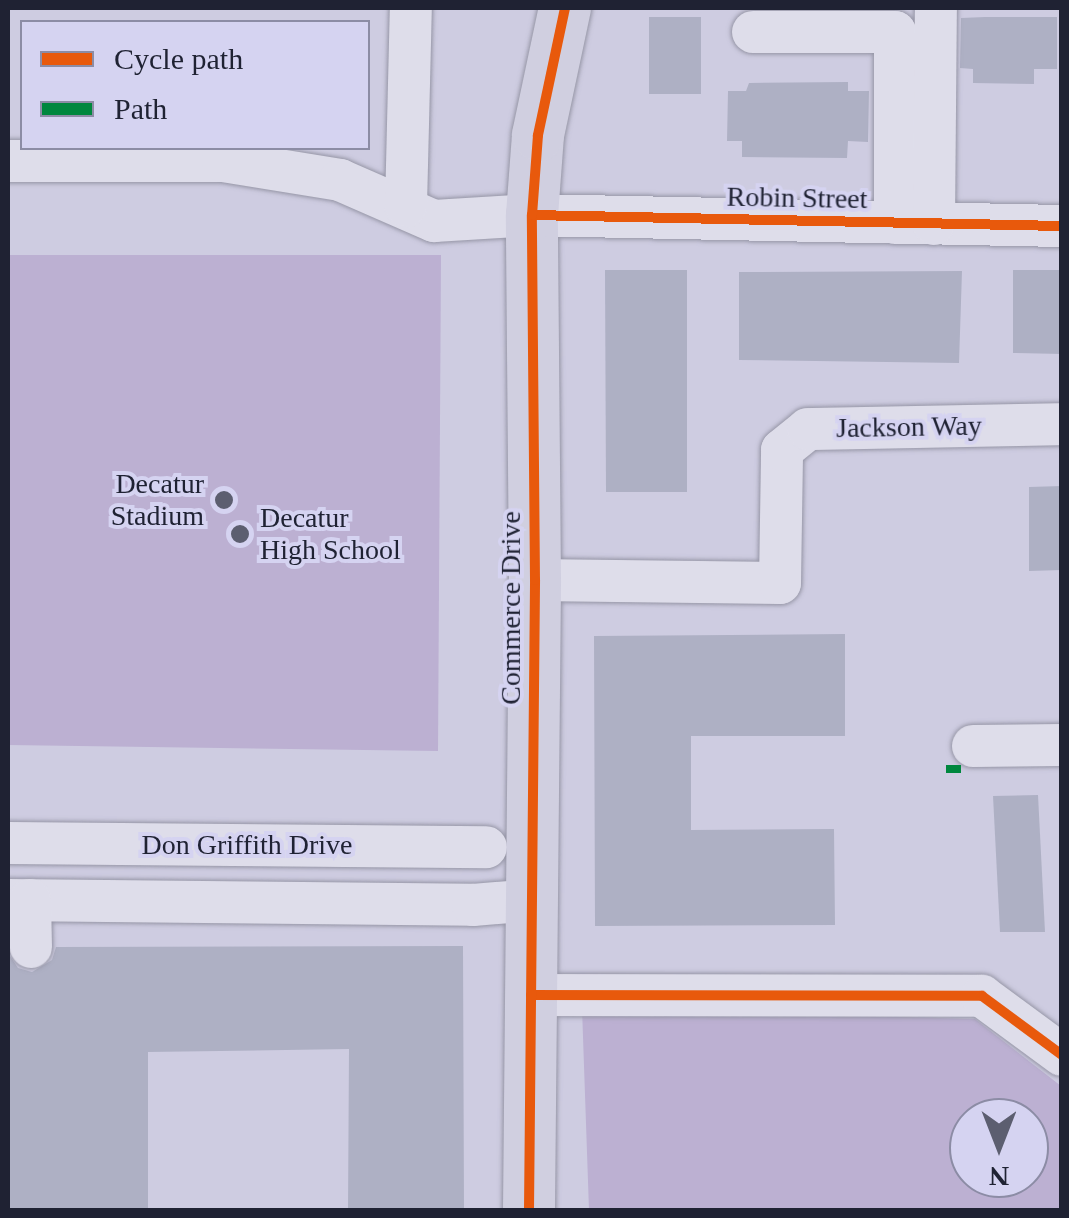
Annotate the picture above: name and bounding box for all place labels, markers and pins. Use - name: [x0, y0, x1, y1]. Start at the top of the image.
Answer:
- place label: Decatur Stadium: [111, 467, 204, 533]
- marker: Decatur Stadium: [213, 489, 235, 511]
- place label: Decatur High School: [260, 501, 401, 567]
- marker: Decatur High School: [229, 523, 251, 545]

